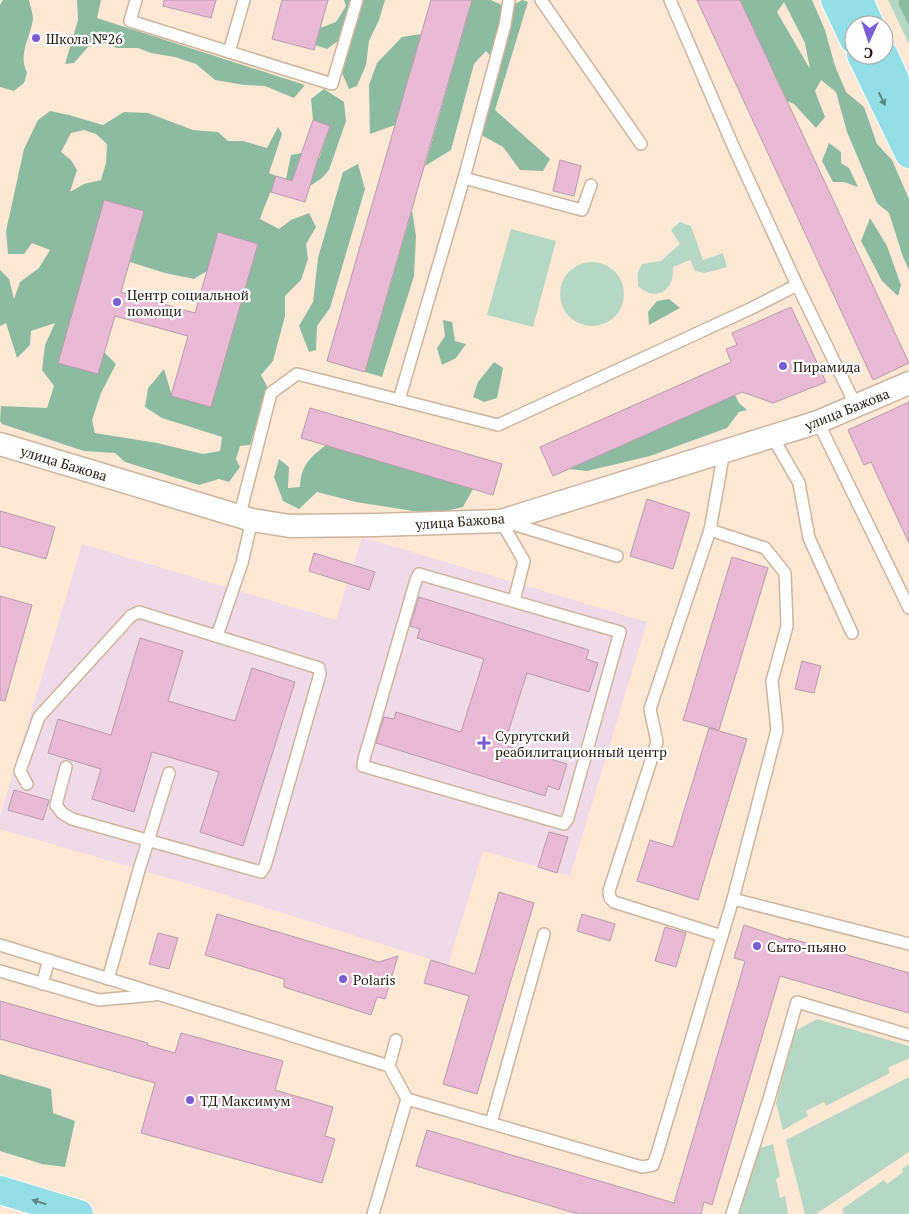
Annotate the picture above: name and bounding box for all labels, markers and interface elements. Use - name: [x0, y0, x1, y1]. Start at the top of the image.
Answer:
- north arrow: [844, 15, 894, 65]
- place label: Школа №26: [46, 29, 123, 48]
- marker: Школа №26: [30, 32, 42, 44]
- text: С: [863, 44, 873, 63]
- one-way arrow: [879, 92, 887, 106]
- place label: Центр социальной помощи: [127, 285, 249, 320]
- marker: Центр социальной помощи: [111, 296, 123, 308]
- place label: Пирамида: [793, 357, 861, 376]
- marker: Пирамида: [777, 360, 789, 372]
- street label: улица Бажова: [801, 383, 892, 435]
- street label: улица Бажова: [17, 441, 110, 485]
- street label: улица Бажова: [414, 508, 505, 534]
- place label: Сургутский реабилитационный центр: [495, 726, 667, 761]
- marker: Сургутский реабилитационный центр: [477, 736, 491, 750]
- place label: Сыто-пьяно: [767, 937, 846, 956]
- marker: Сыто-пьяно: [751, 940, 763, 952]
- place label: Polaris: [353, 970, 396, 989]
- marker: Polaris: [337, 973, 349, 985]
- place label: ТД Максимум: [200, 1091, 291, 1110]
- marker: ТД Максимум: [184, 1094, 196, 1106]
- one-way arrow: [32, 1198, 47, 1205]

